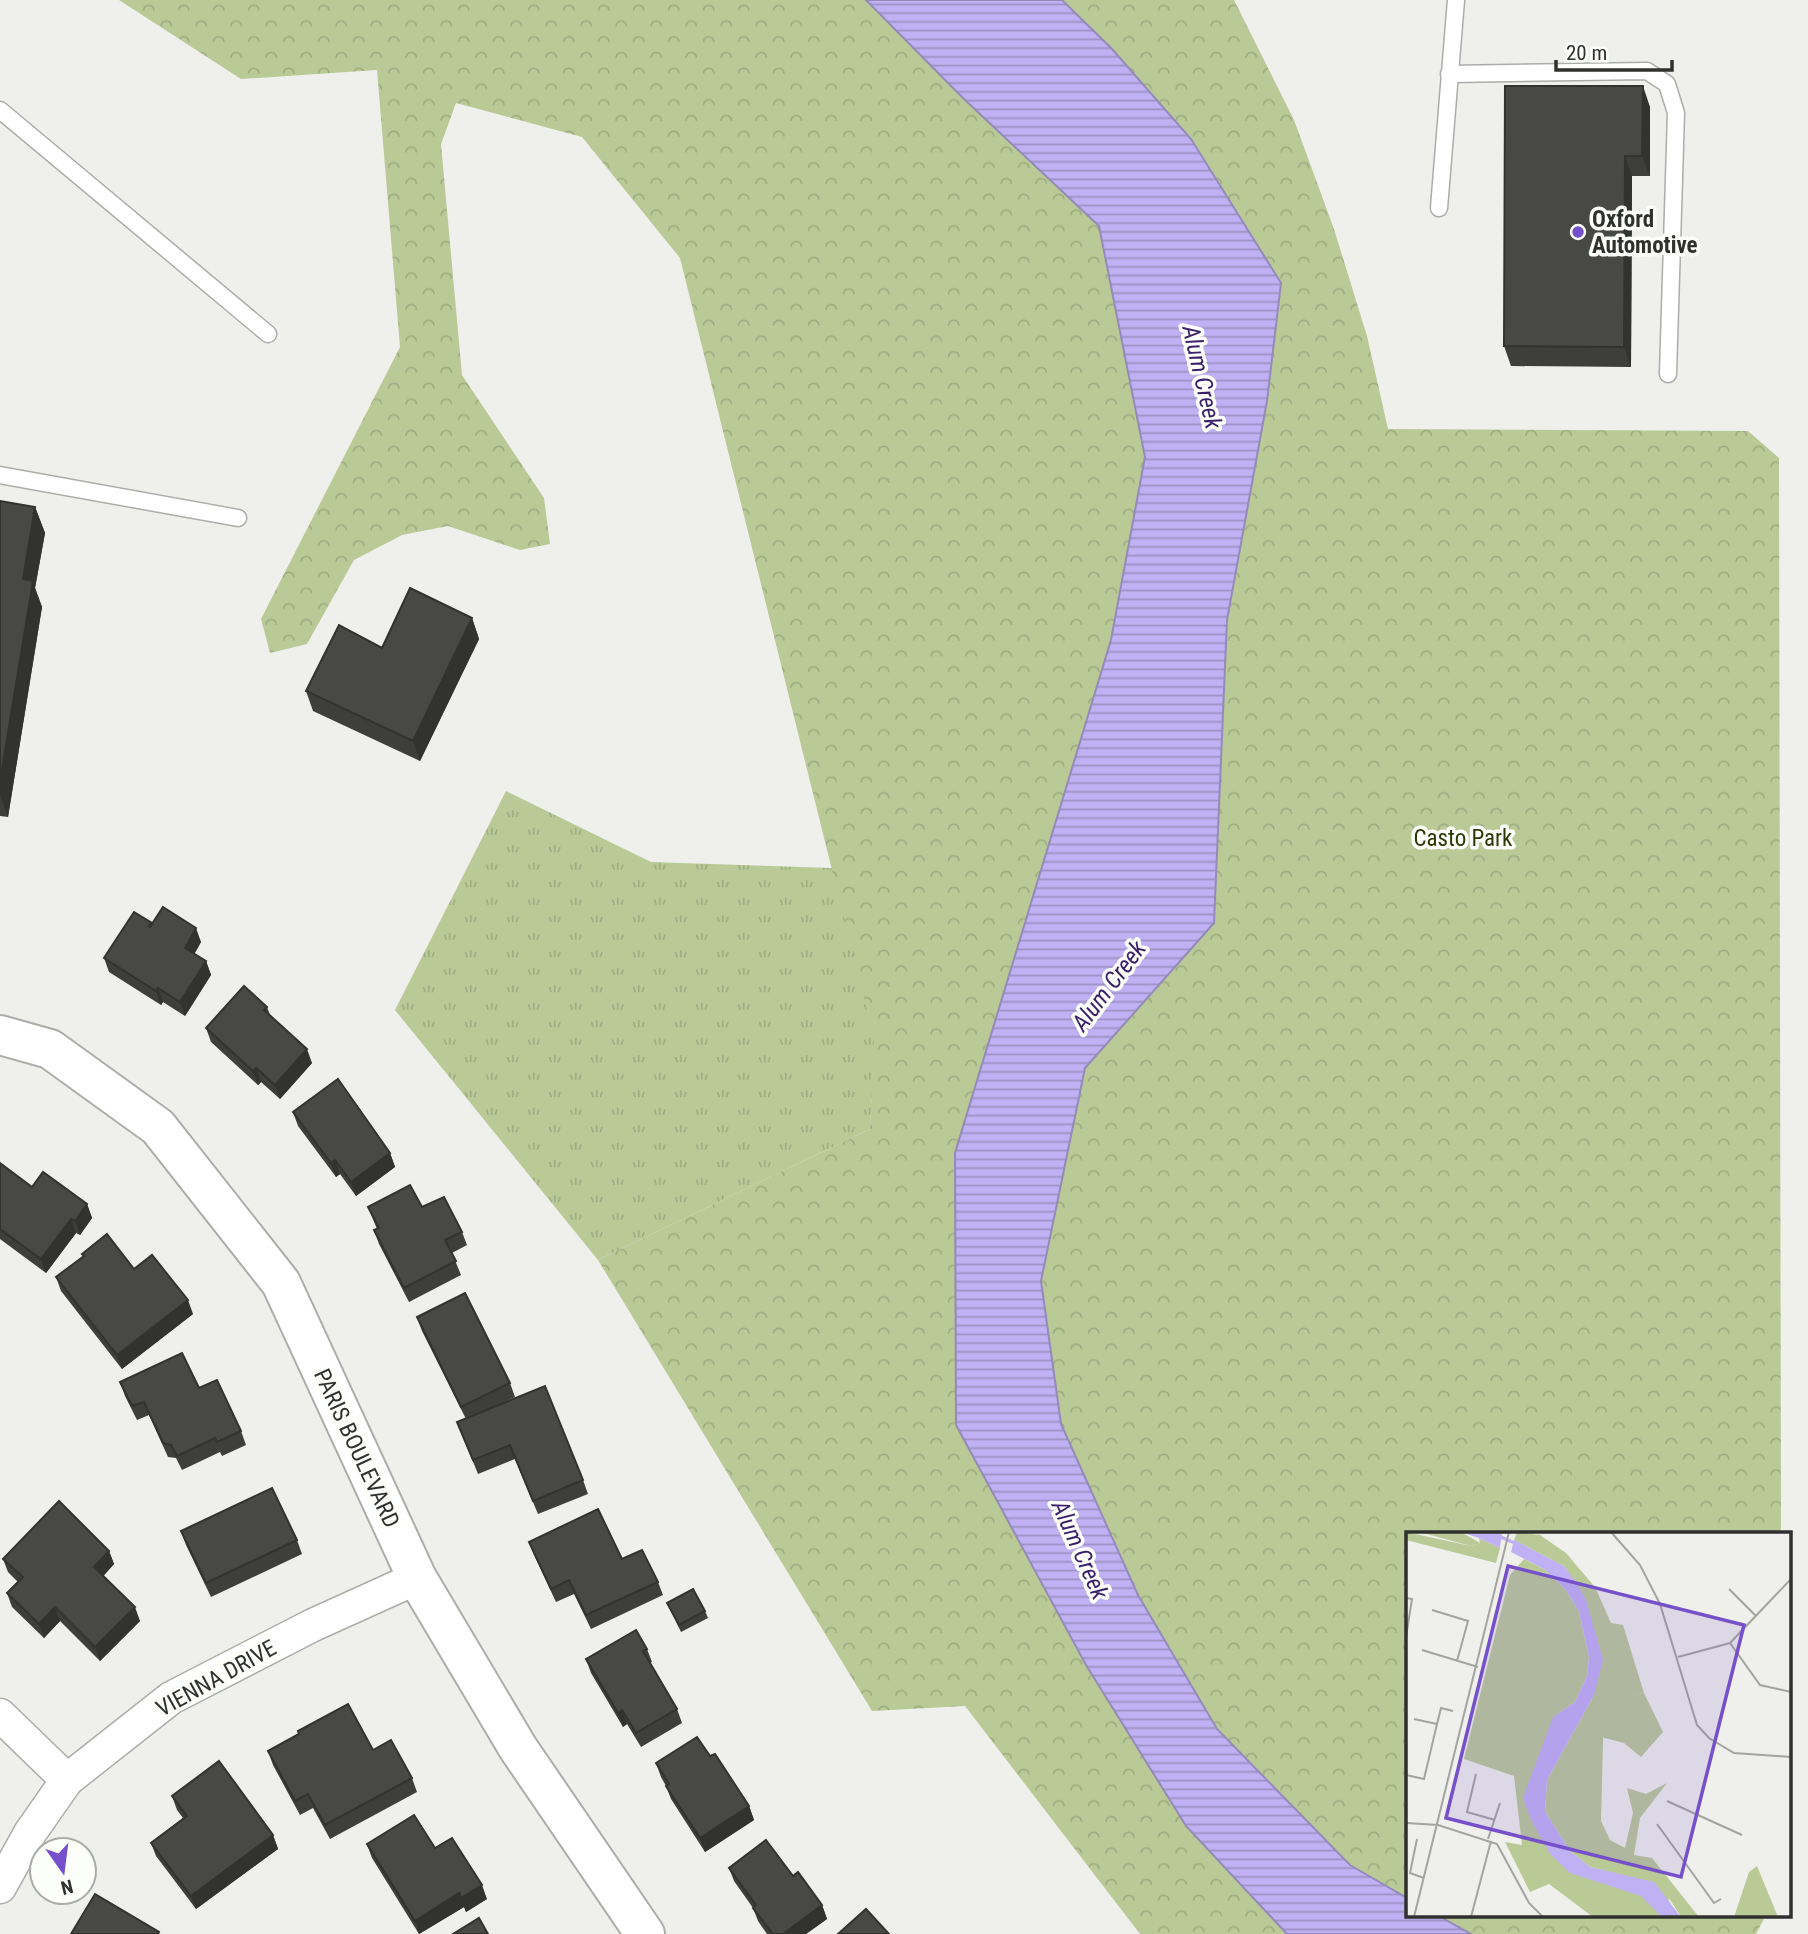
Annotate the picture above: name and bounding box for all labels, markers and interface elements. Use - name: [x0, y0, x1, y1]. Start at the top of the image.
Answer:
- scale bar: [1556, 28, 1672, 72]
- text: 20 m: [1566, 41, 1607, 65]
- place label: Oxford Automotive: [1592, 206, 1698, 259]
- marker: Oxford Automotive: [1570, 224, 1586, 240]
- water label: Alum Creek: [1176, 322, 1228, 432]
- park label: Casto Park: [1414, 825, 1513, 852]
- water label: Alum Creek: [1066, 935, 1152, 1037]
- street label: PARIS BOULEVARD: [308, 1365, 405, 1532]
- water label: Alum Creek: [1045, 1495, 1114, 1604]
- inset map: [1406, 1532, 1790, 1916]
- street label: VIENNA DRIVE: [152, 1634, 281, 1722]
- north arrow: [28, 1836, 98, 1906]
- text: N: [59, 1874, 75, 1900]

